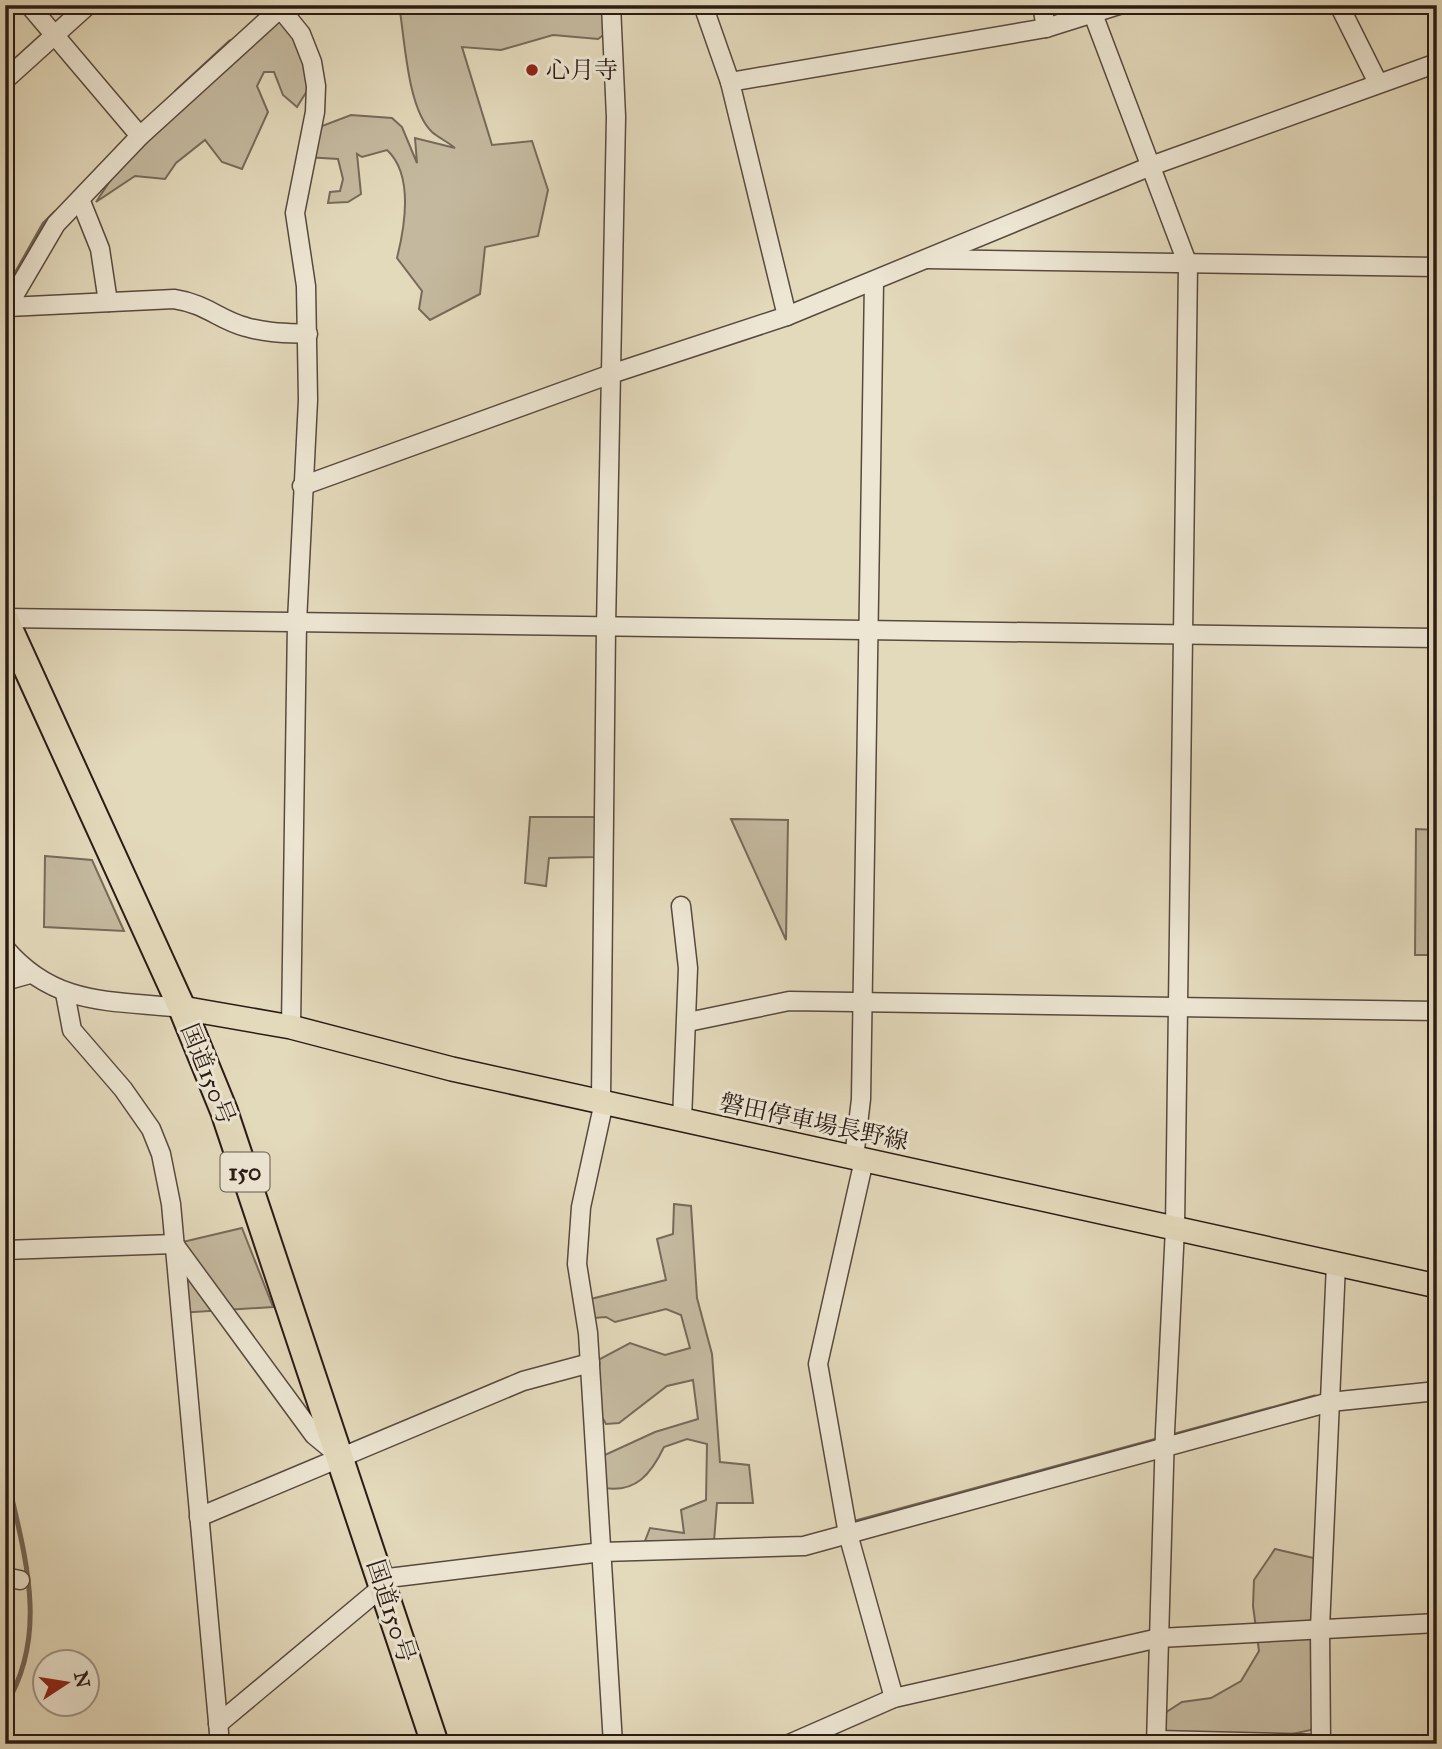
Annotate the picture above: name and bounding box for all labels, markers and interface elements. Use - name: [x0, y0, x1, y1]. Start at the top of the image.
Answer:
- place label: 心月寺: [546, 55, 618, 85]
- marker: 心月寺: [524, 62, 540, 78]
- street label: 国道150号: [174, 1019, 242, 1129]
- street label: 磐田停車場長野線: [717, 1087, 911, 1157]
- road number: 150: [220, 1152, 270, 1191]
- street label: 国道150号: [360, 1556, 422, 1666]
- north arrow: [32, 1648, 102, 1718]
- text: N: [69, 1669, 95, 1690]

